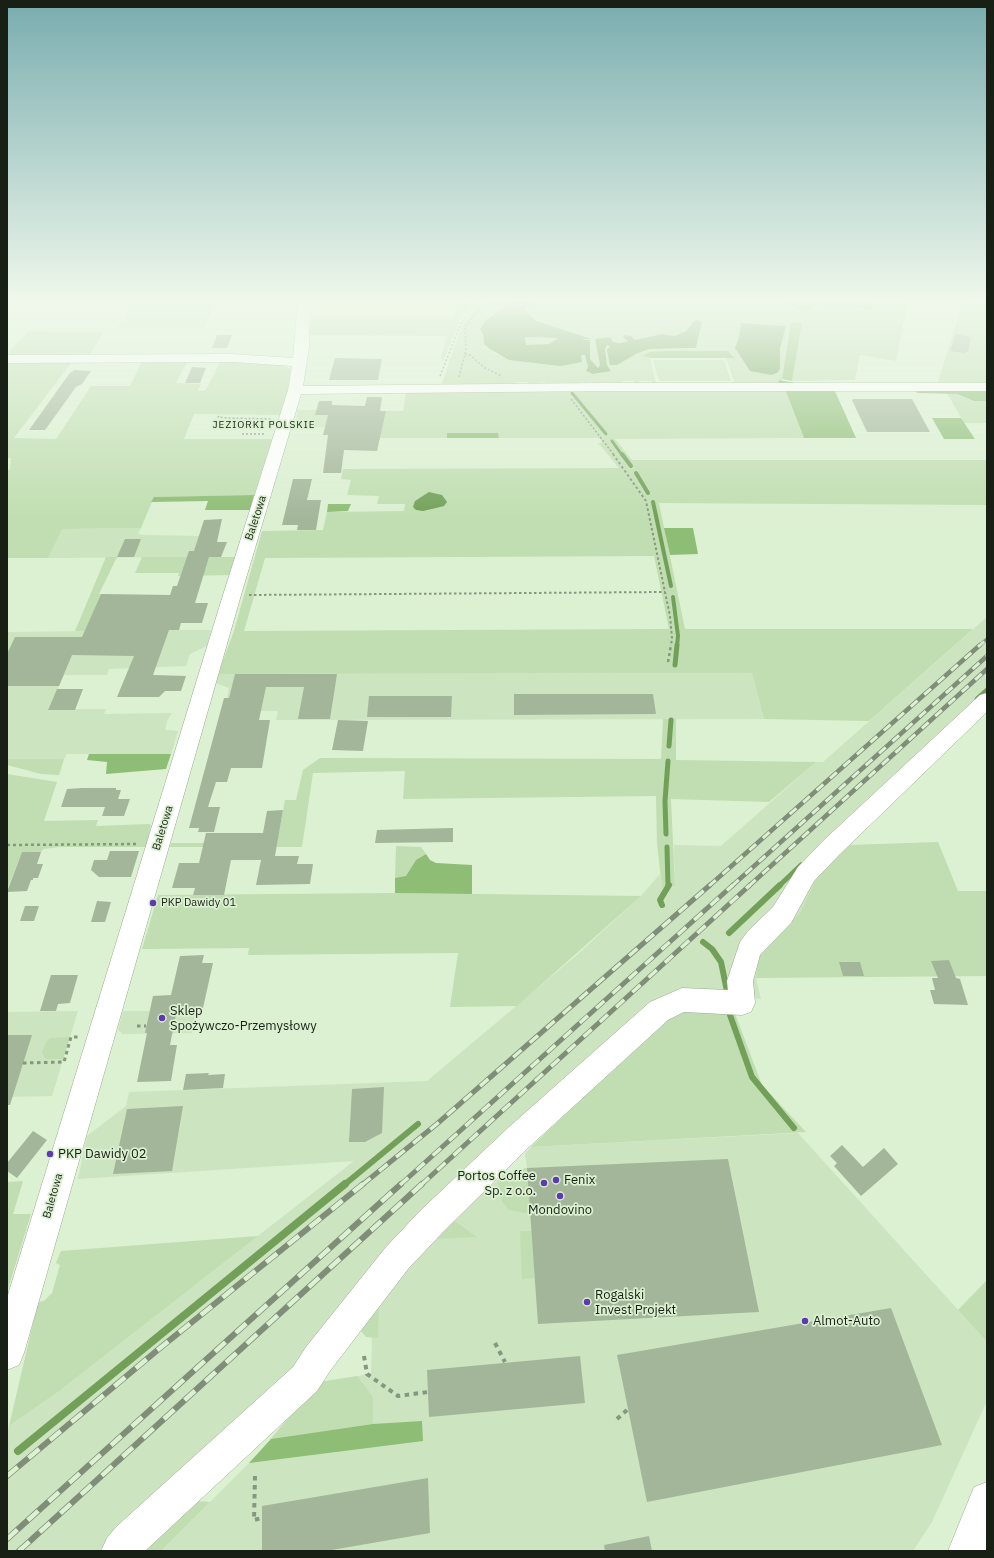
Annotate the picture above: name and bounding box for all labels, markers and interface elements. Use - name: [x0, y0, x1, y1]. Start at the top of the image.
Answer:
- district label: JEZIORKI POLSKIE: [212, 419, 316, 431]
- street label: Baletowa: [243, 494, 269, 542]
- street label: Baletowa: [150, 804, 176, 852]
- place label: PKP Dawidy 01: [161, 896, 236, 910]
- marker: PKP Dawidy 01: [148, 898, 158, 908]
- place label: Sklep Spożywczo-Przemysłowy: [170, 1003, 317, 1034]
- marker: Sklep Spożywczo-Przemysłowy: [157, 1013, 167, 1023]
- place label: PKP Dawidy 02: [58, 1146, 147, 1162]
- marker: PKP Dawidy 02: [45, 1149, 55, 1159]
- place label: Portos Coffee Sp. z o.o.: [457, 1168, 536, 1199]
- street label: Baletowa: [40, 1172, 66, 1220]
- place label: Fenix: [564, 1172, 595, 1188]
- marker: Fenix: [551, 1175, 561, 1185]
- marker: Portos Coffee Sp. z o.o.: [539, 1178, 549, 1188]
- marker: Mondovino: [555, 1191, 565, 1201]
- place label: Mondovino: [528, 1202, 592, 1218]
- place label: Rogalski Invest Projekt: [595, 1287, 676, 1318]
- marker: Rogalski Invest Projekt: [582, 1297, 592, 1307]
- place label: Almot-Auto: [813, 1313, 880, 1329]
- marker: Almot-Auto: [800, 1316, 810, 1326]

